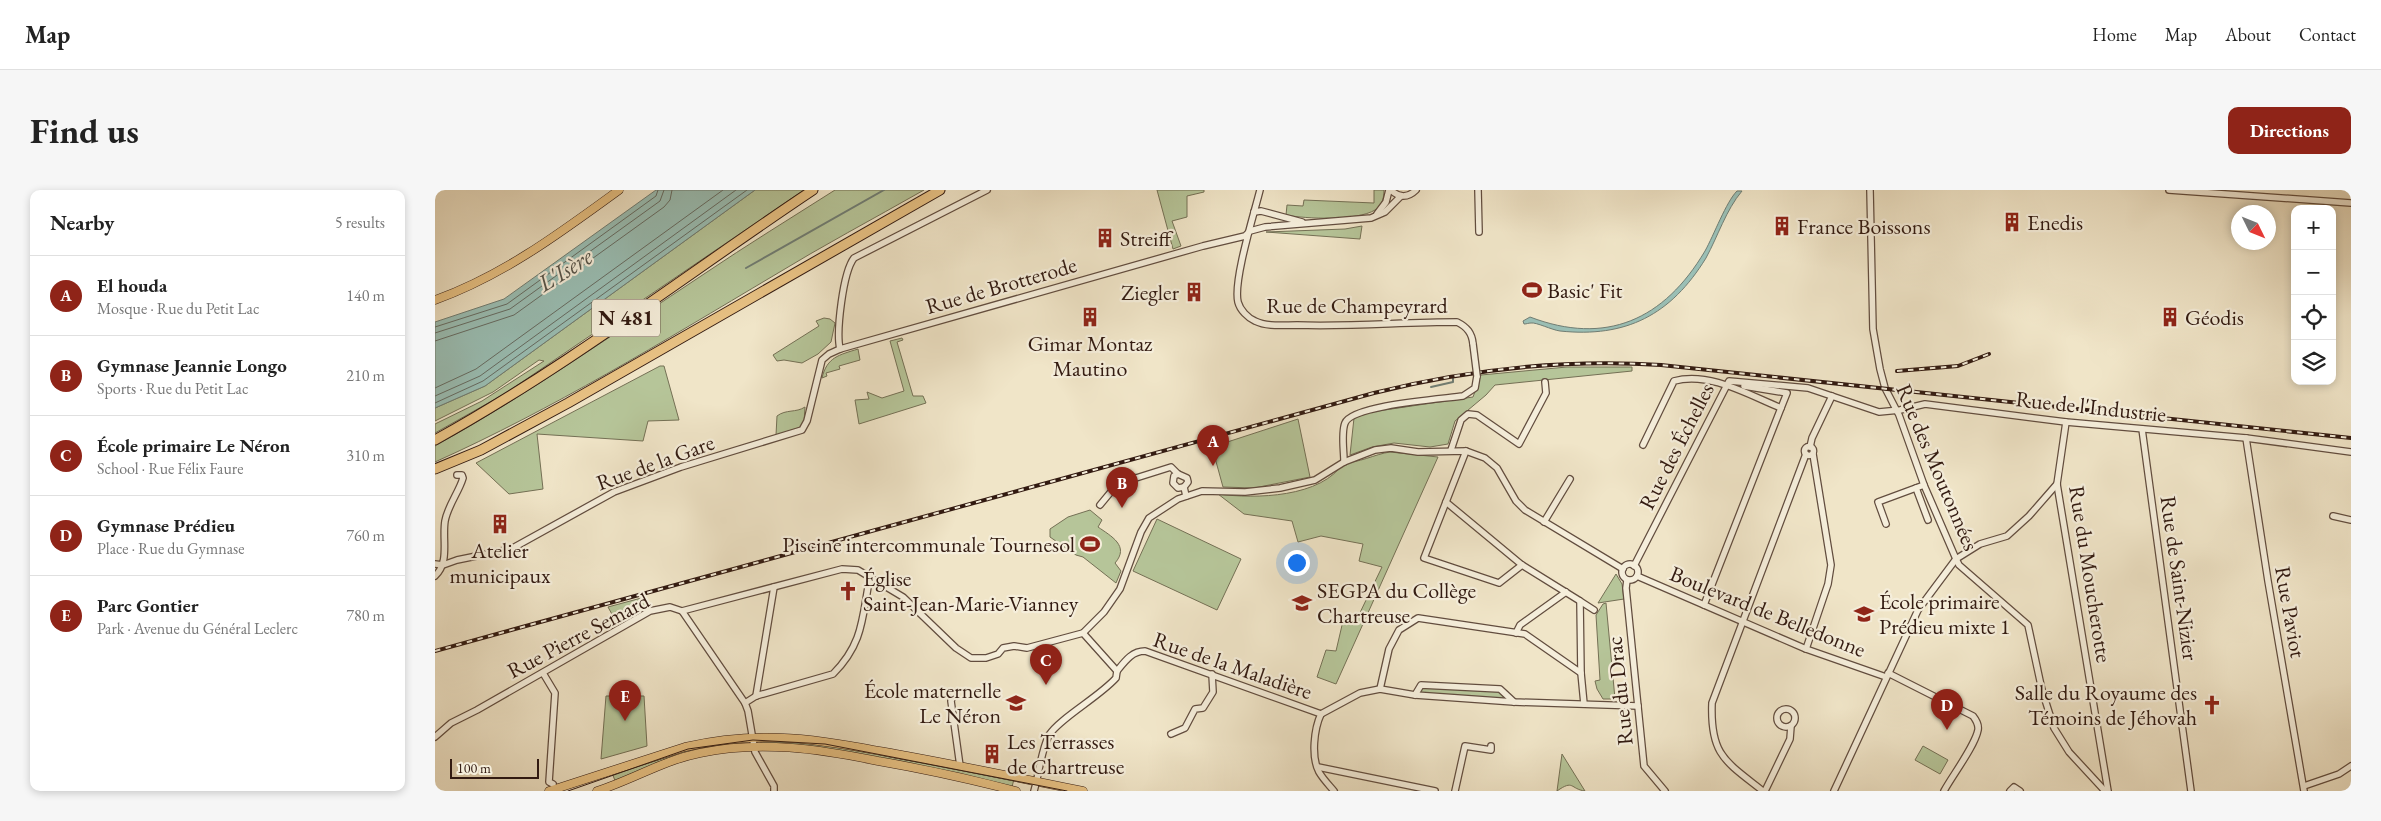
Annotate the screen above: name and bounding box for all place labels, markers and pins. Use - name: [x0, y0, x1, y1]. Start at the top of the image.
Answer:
- place label: Enedis: [2027, 208, 2083, 237]
- building icon: Enedis: [2001, 211, 2023, 233]
- place label: France Boissons: [1797, 212, 1931, 241]
- building icon: France Boissons: [1771, 215, 1793, 237]
- place label: Streiff: [1120, 224, 1173, 253]
- building icon: Streiff: [1094, 227, 1116, 249]
- place label: Basic' Fit: [1547, 276, 1623, 305]
- place label: Ziegler: [1121, 278, 1180, 307]
- sports icon: Basic' Fit: [1521, 279, 1543, 301]
- building icon: Ziegler: [1183, 281, 1205, 303]
- place label: Géodis: [2185, 303, 2244, 332]
- building icon: Gimar Montaz Mautino: [1079, 306, 1101, 328]
- building icon: Géodis: [2159, 306, 2181, 328]
- place label: Gimar Montaz Mautino: [1028, 329, 1153, 383]
- pin: A: [1197, 425, 1229, 466]
- pin: B: [1106, 467, 1138, 508]
- building icon: Atelier municipaux: [489, 513, 511, 535]
- place label: Piscine intercommunale Tournesol: [782, 530, 1075, 559]
- sports icon: Piscine intercommunale Tournesol: [1079, 533, 1101, 555]
- place label: Atelier municipaux: [450, 536, 551, 590]
- place label: Église Saint-Jean-Marie-Vianney: [863, 564, 1079, 618]
- place label: SEGPA du Collège Chartreuse: [1317, 576, 1476, 630]
- church icon: Église Saint-Jean-Marie-Vianney: [837, 580, 859, 602]
- place label: École primaire Prédieu mixte 1: [1879, 587, 2010, 641]
- school or university icon: SEGPA du Collège Chartreuse: [1291, 592, 1313, 614]
- school or university icon: École primaire Prédieu mixte 1: [1853, 603, 1875, 625]
- pin: C: [1030, 644, 1062, 685]
- place label: École maternelle Le Néron: [864, 676, 1001, 730]
- place label: Salle du Royaume des Témoins de Jéhovah: [2015, 678, 2197, 732]
- pin: E: [609, 680, 641, 721]
- pin: D: [1931, 689, 1963, 730]
- school or university icon: École maternelle Le Néron: [1005, 692, 1027, 714]
- church icon: Salle du Royaume des Témoins de Jéhovah: [2201, 694, 2223, 716]
- place label: Les Terrasses de Chartreuse: [1007, 727, 1125, 781]
- building icon: Les Terrasses de Chartreuse: [981, 743, 1003, 765]

